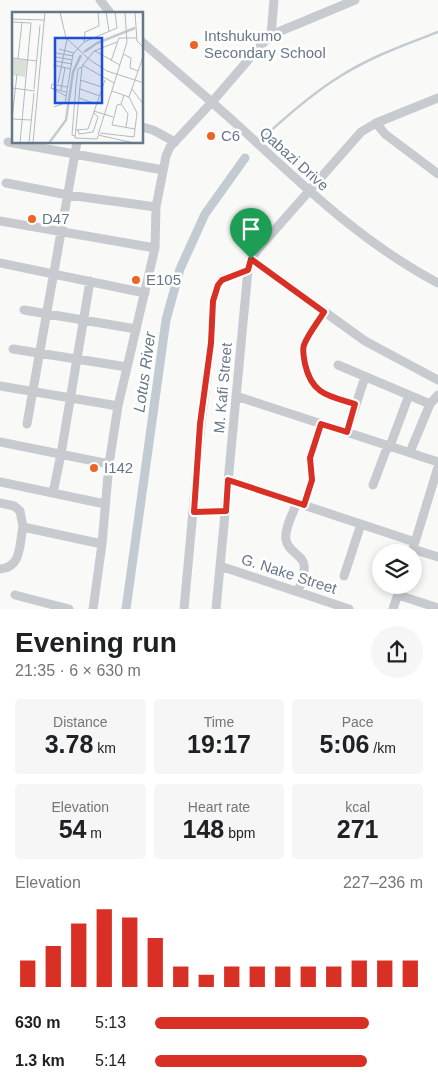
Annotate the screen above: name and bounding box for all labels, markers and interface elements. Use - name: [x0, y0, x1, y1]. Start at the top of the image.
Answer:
- inset map: [12, 12, 144, 144]
- place label: Intshukumo Secondary School: [204, 27, 326, 61]
- marker: Intshukumo Secondary School: [188, 39, 200, 51]
- street label: Qabazi Drive: [256, 123, 332, 194]
- place label: C6: [221, 127, 240, 144]
- marker: C6: [205, 130, 217, 142]
- pin: [230, 208, 272, 259]
- place label: D47: [42, 210, 70, 227]
- marker: D47: [26, 213, 38, 225]
- icon: arrive: [237, 215, 265, 243]
- place label: E105: [146, 271, 181, 288]
- marker: E105: [130, 274, 142, 286]
- water label: Lotus River: [130, 330, 159, 413]
- street label: M. Kafi Street: [210, 341, 235, 434]
- place label: I142: [104, 459, 133, 476]
- marker: I142: [88, 462, 100, 474]
- map controls: [372, 544, 422, 594]
- button: layers: [372, 544, 422, 594]
- street label: G. Nake Street: [239, 550, 340, 597]
- button: share: [371, 626, 423, 678]
- text: Evening run: [15, 627, 177, 658]
- text: 21:35 · 6 × 630 m: [15, 662, 141, 679]
- text: Distance: [53, 714, 108, 730]
- text: Time: [204, 714, 234, 730]
- text: Pace: [342, 714, 374, 730]
- text: 3.78: [45, 730, 93, 758]
- text: 19:17: [187, 730, 251, 758]
- text: 5:06: [319, 730, 369, 758]
- text: km: [93, 740, 116, 756]
- text: /km: [369, 740, 396, 756]
- text: Elevation: [52, 799, 109, 815]
- text: Heart rate: [188, 799, 250, 815]
- text: kcal: [345, 799, 370, 815]
- text: 54: [59, 815, 86, 843]
- text: 148: [183, 815, 224, 843]
- text: 271: [337, 815, 379, 843]
- text: m: [86, 825, 102, 841]
- text: bpm: [224, 825, 255, 841]
- text: Elevation: [15, 874, 81, 891]
- text: 227–236 m: [343, 874, 423, 891]
- text: 630 m: [15, 1014, 60, 1031]
- text: 5:13: [95, 1014, 126, 1031]
- text: 1.3 km: [15, 1052, 65, 1069]
- text: 5:14: [95, 1052, 126, 1069]

